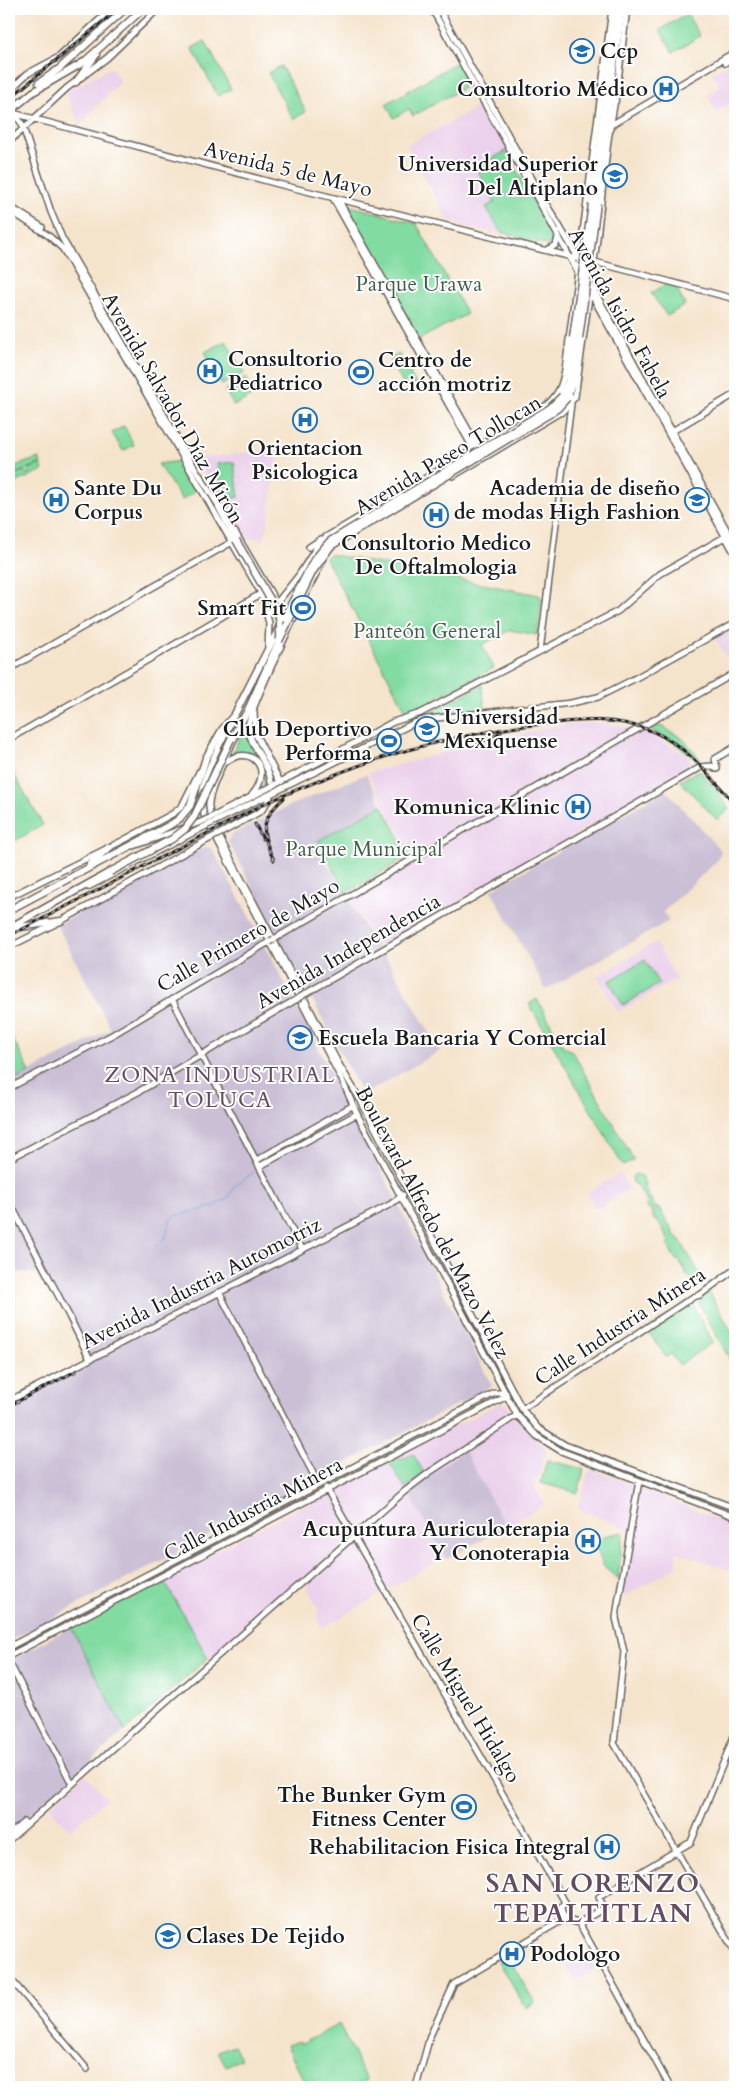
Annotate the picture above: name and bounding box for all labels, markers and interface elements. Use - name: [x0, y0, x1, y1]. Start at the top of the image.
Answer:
- place label: Ccp: [600, 37, 638, 66]
- school or university icon: Ccp: [569, 38, 595, 64]
- place label: Consultorio Médico: [457, 75, 648, 104]
- hospital icon: Consultorio Médico: [653, 76, 679, 102]
- street label: Avenida 5 de Mayo: [200, 135, 375, 204]
- place label: Universidad Superior Del Altiplano: [398, 150, 599, 203]
- school or university icon: Universidad Superior Del Altiplano: [602, 163, 628, 189]
- street label: Avenida Isidro Fabela: [561, 223, 679, 404]
- park label: Parque Urawa: [356, 270, 482, 299]
- street label: Avenida Salvador Díaz Mirón: [94, 287, 251, 529]
- place label: Consultorio Pediatrico: [228, 345, 342, 398]
- place label: Centro de acción motriz: [378, 346, 512, 399]
- hospital icon: Consultorio Pediatrico: [197, 358, 223, 384]
- sports icon: Centro de acción motriz: [348, 359, 374, 385]
- street label: Avenida Paseo Tollocan: [349, 388, 547, 523]
- hospital icon: Orientacion Psicologica: [292, 407, 318, 433]
- place label: Orientacion Psicologica: [247, 434, 363, 487]
- place label: Sante Du Corpus: [74, 474, 162, 527]
- place label: Academia de diseño de modas High Fashion: [454, 474, 680, 527]
- hospital icon: Sante Du Corpus: [43, 487, 69, 513]
- school or university icon: Academia de diseño de modas High Fashion: [684, 487, 710, 513]
- hospital icon: Consultorio Medico De Oftalmologia: [423, 502, 449, 528]
- place label: Consultorio Medico De Oftalmologia: [341, 529, 531, 582]
- place label: Smart Fit: [198, 594, 287, 623]
- sports icon: Smart Fit: [290, 595, 316, 621]
- park label: Panteón General: [353, 617, 501, 646]
- place label: Universidad Mexiquense: [444, 703, 558, 756]
- place label: Club Deportivo Performa: [223, 715, 373, 768]
- school or university icon: Universidad Mexiquense: [414, 716, 440, 742]
- sports icon: Club Deportivo Performa: [376, 728, 402, 754]
- place label: Komunica Klinic: [394, 793, 560, 822]
- hospital icon: Komunica Klinic: [565, 794, 591, 820]
- park label: Parque Municipal: [285, 835, 443, 864]
- street label: Calle Primero de Mayo: [152, 871, 345, 1000]
- street label: Avenida Independencia: [251, 887, 446, 1016]
- place label: Escuela Bancaria Y Comercial: [318, 1024, 606, 1053]
- school or university icon: Escuela Bancaria Y Comercial: [287, 1025, 313, 1051]
- district label: ZONA INDUSTRIAL TOLUCA: [104, 1060, 336, 1115]
- street label: Boulevard Alfredo del Mazo Velez: [348, 1081, 517, 1364]
- street label: Avenida Industria Automotriz: [76, 1210, 327, 1357]
- street label: Calle Industria Minera: [529, 1260, 711, 1393]
- street label: Calle Industria Minera: [159, 1450, 348, 1569]
- place label: Acupuntura Auriculoterapia Y Conoterapia: [303, 1515, 571, 1568]
- hospital icon: Acupuntura Auriculoterapia Y Conoterapia: [575, 1528, 601, 1554]
- street label: Calle Miguel Hidalgo: [404, 1608, 528, 1788]
- place label: The Bunker Gym Fitness Center: [277, 1781, 447, 1834]
- sports icon: The Bunker Gym Fitness Center: [451, 1794, 477, 1820]
- place label: Rehabilitacion Fisica Integral: [309, 1833, 590, 1862]
- hospital icon: Rehabilitacion Fisica Integral: [594, 1834, 620, 1860]
- district label: SAN LORENZO TEPALTITLAN: [486, 1866, 700, 1931]
- place label: Clases De Tejido: [186, 1922, 345, 1951]
- school or university icon: Clases De Tejido: [155, 1923, 181, 1949]
- place label: Podologo: [530, 1940, 620, 1969]
- hospital icon: Podologo: [499, 1941, 525, 1967]

